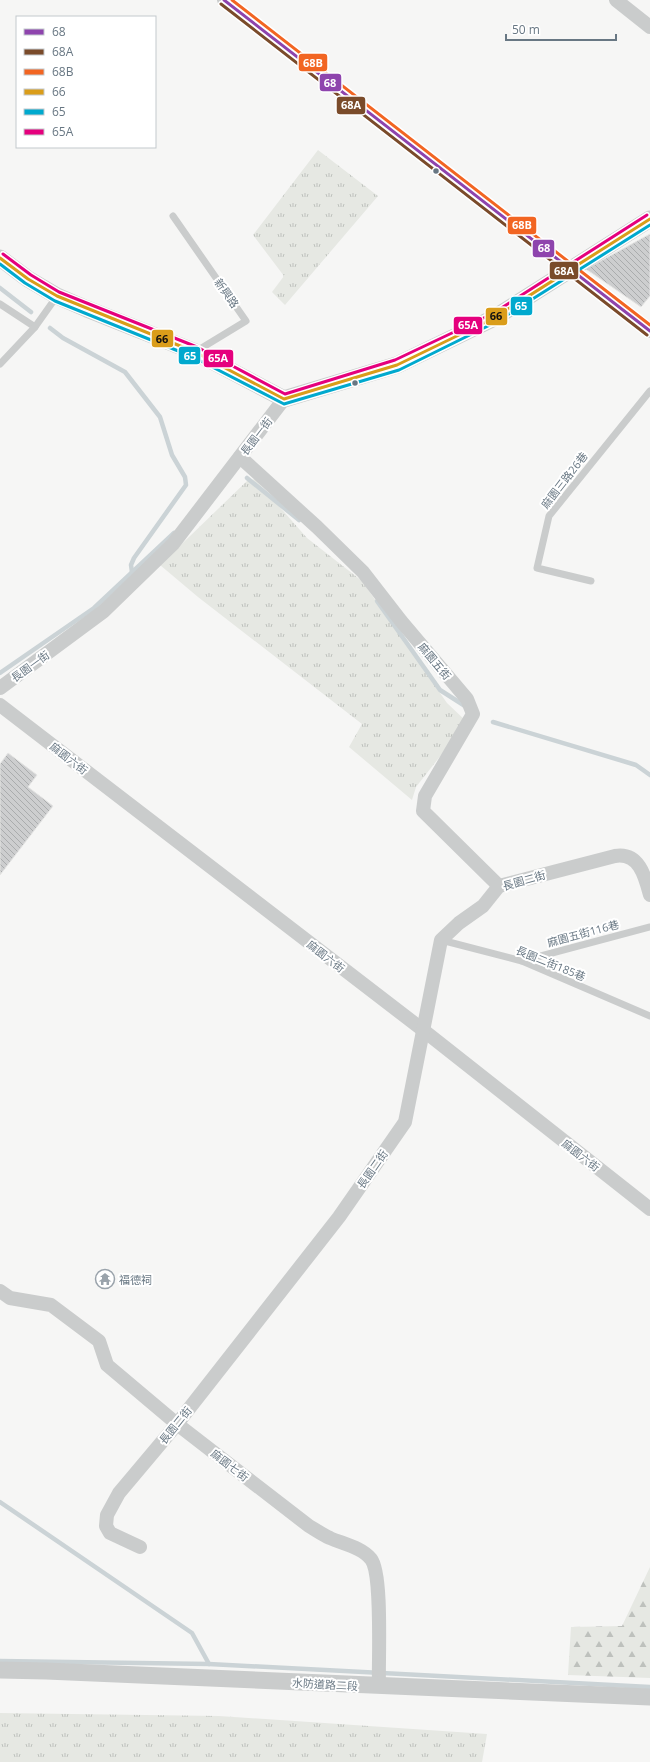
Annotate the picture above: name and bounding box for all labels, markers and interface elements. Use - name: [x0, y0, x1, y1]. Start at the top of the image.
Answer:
- legend: [16, 16, 156, 148]
- scale bar: [506, 16, 616, 42]
- text: 50 m: [512, 21, 540, 38]
- text: 68: [52, 23, 66, 40]
- text: 68A: [52, 43, 74, 60]
- line badge: 68B: [298, 53, 328, 72]
- text: 68B: [303, 55, 323, 70]
- text: 68B: [52, 63, 74, 80]
- line badge: 68: [319, 73, 342, 92]
- text: 68: [324, 75, 336, 90]
- text: 66: [52, 83, 66, 100]
- line badge: 68A: [336, 96, 366, 115]
- text: 68A: [341, 97, 361, 112]
- text: 65: [52, 103, 66, 120]
- text: 65A: [52, 123, 74, 140]
- unlabelled marker: [431, 166, 441, 176]
- line badge: 68B: [507, 216, 537, 235]
- text: 68B: [512, 217, 532, 232]
- line badge: 68: [532, 239, 555, 258]
- text: 68: [538, 240, 550, 255]
- line badge: 68A: [549, 261, 579, 280]
- text: 68A: [554, 263, 574, 278]
- street label: 新興路: [211, 275, 243, 311]
- line badge: 65: [510, 296, 533, 316]
- text: 65: [515, 298, 527, 313]
- line badge: 66: [485, 307, 508, 326]
- text: 66: [490, 308, 502, 323]
- line badge: 65A: [453, 316, 483, 335]
- text: 65A: [458, 317, 478, 332]
- line badge: 66: [151, 329, 174, 348]
- text: 66: [156, 331, 168, 346]
- line badge: 65: [178, 346, 201, 365]
- text: 65: [184, 348, 196, 363]
- line badge: 65A: [203, 349, 234, 368]
- text: 65A: [208, 350, 228, 365]
- unlabelled marker: [350, 378, 360, 388]
- street label: 長園一街: [237, 414, 275, 458]
- street label: 麻園三路26巷: [537, 449, 591, 511]
- street label: 麻園五街: [415, 639, 455, 683]
- street label: 長園一街: [8, 647, 52, 685]
- street label: 麻園六街: [47, 739, 91, 777]
- street label: 長園二街: [501, 867, 547, 893]
- street label: 麻園五街116巷: [545, 916, 621, 950]
- street label: 麻園六街: [304, 937, 348, 975]
- street label: 長園二街185巷: [514, 942, 588, 984]
- street label: 麻園六街: [559, 1136, 603, 1174]
- street label: 長園二街: [353, 1147, 391, 1191]
- temple icon: 福德祠: [94, 1268, 116, 1290]
- place label: 福德祠: [119, 1272, 152, 1287]
- street label: 長園二街: [155, 1403, 195, 1447]
- street label: 麻園七街: [208, 1446, 252, 1484]
- street label: 水防道路二段: [292, 1675, 358, 1693]

